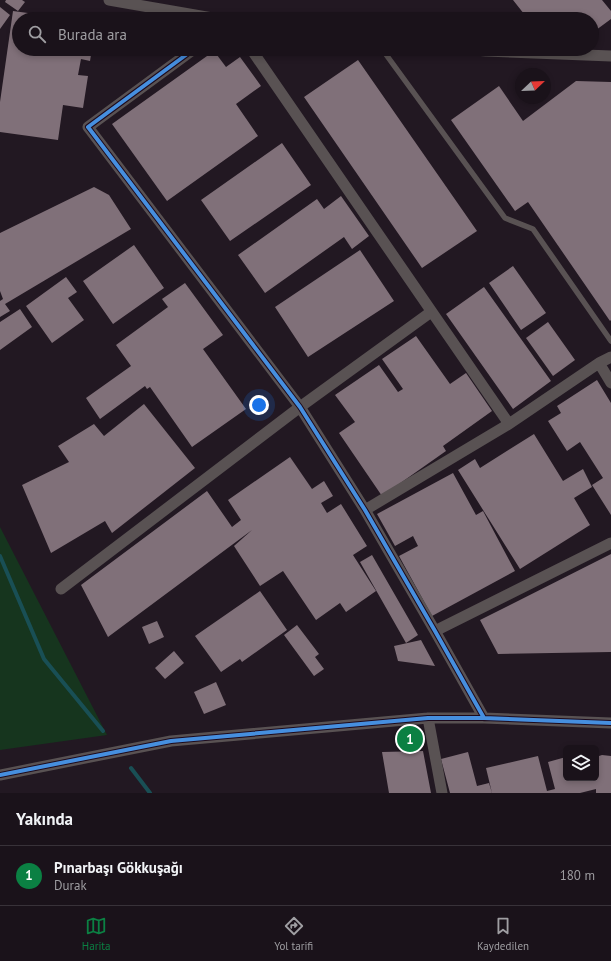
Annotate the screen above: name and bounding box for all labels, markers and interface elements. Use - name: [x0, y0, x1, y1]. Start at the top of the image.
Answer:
- search box: [12, 12, 599, 56]
- icon: search: [26, 23, 48, 45]
- text: Burada ara: [58, 25, 127, 44]
- north arrow: [515, 68, 551, 104]
- your location: [249, 395, 269, 415]
- pin: 1: [397, 724, 423, 754]
- map controls: [563, 745, 599, 781]
- button: layers: [563, 745, 599, 781]
- text: Yakında: [16, 808, 73, 830]
- text: Pınarbaşı Gökkuşağı: [54, 858, 183, 877]
- text: 1: [25, 867, 33, 884]
- text: 180 m: [560, 867, 595, 884]
- text: Durak: [54, 877, 87, 894]
- tab: Harita: [82, 915, 111, 953]
- tab: Yol tarifi: [274, 915, 313, 953]
- tab: Kaydedilen: [477, 915, 529, 953]

